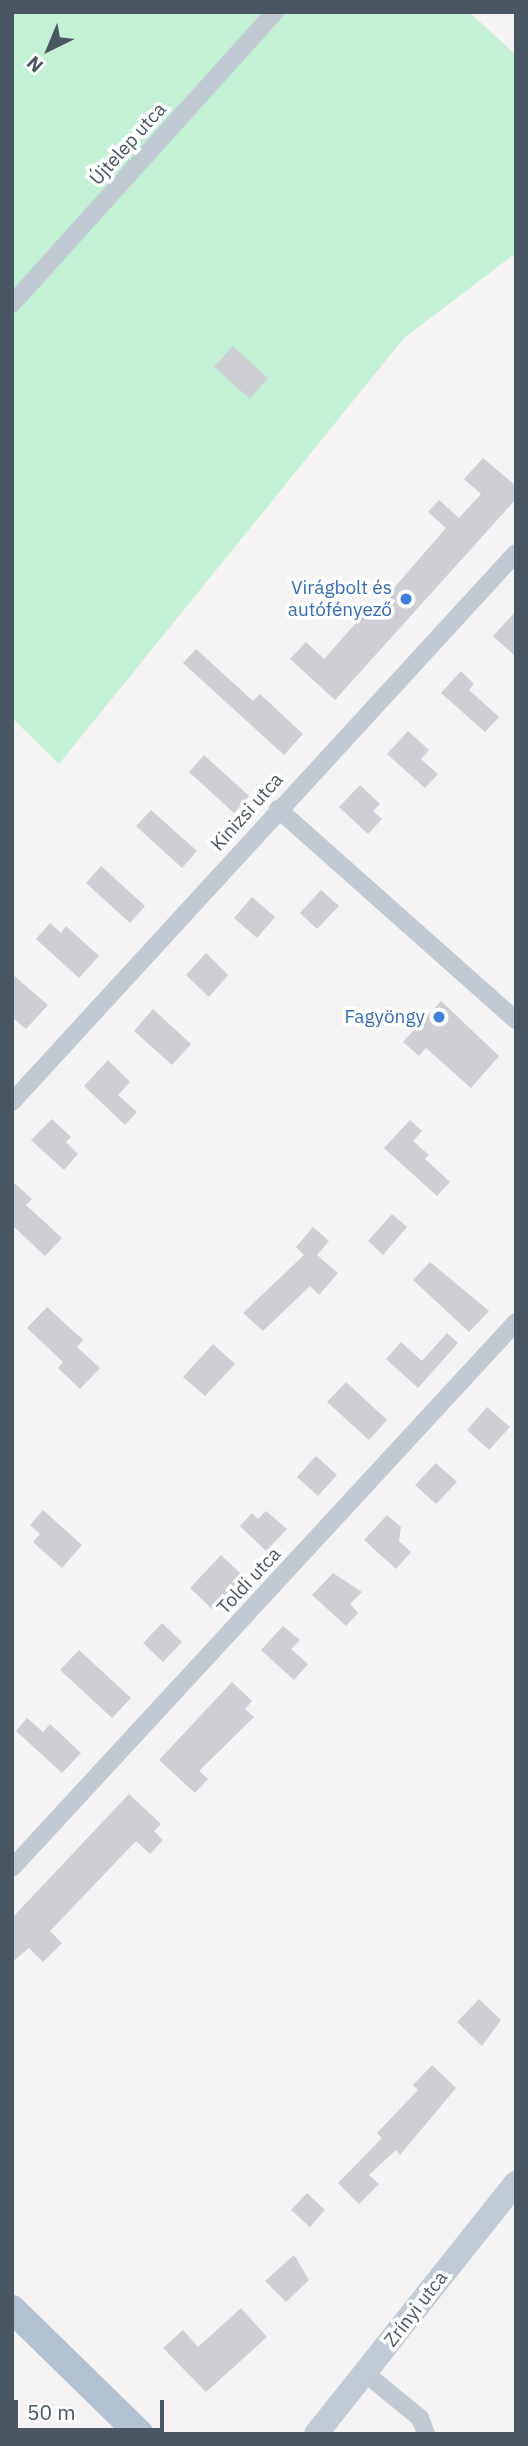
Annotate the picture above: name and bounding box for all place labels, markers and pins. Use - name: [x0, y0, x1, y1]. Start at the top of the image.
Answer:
- place label: Virágbolt és autófényező: [288, 577, 392, 621]
- marker: Virágbolt és autófényező: [398, 591, 414, 607]
- place label: Fagyöngy: [344, 1006, 425, 1028]
- marker: Fagyöngy: [431, 1009, 447, 1025]

